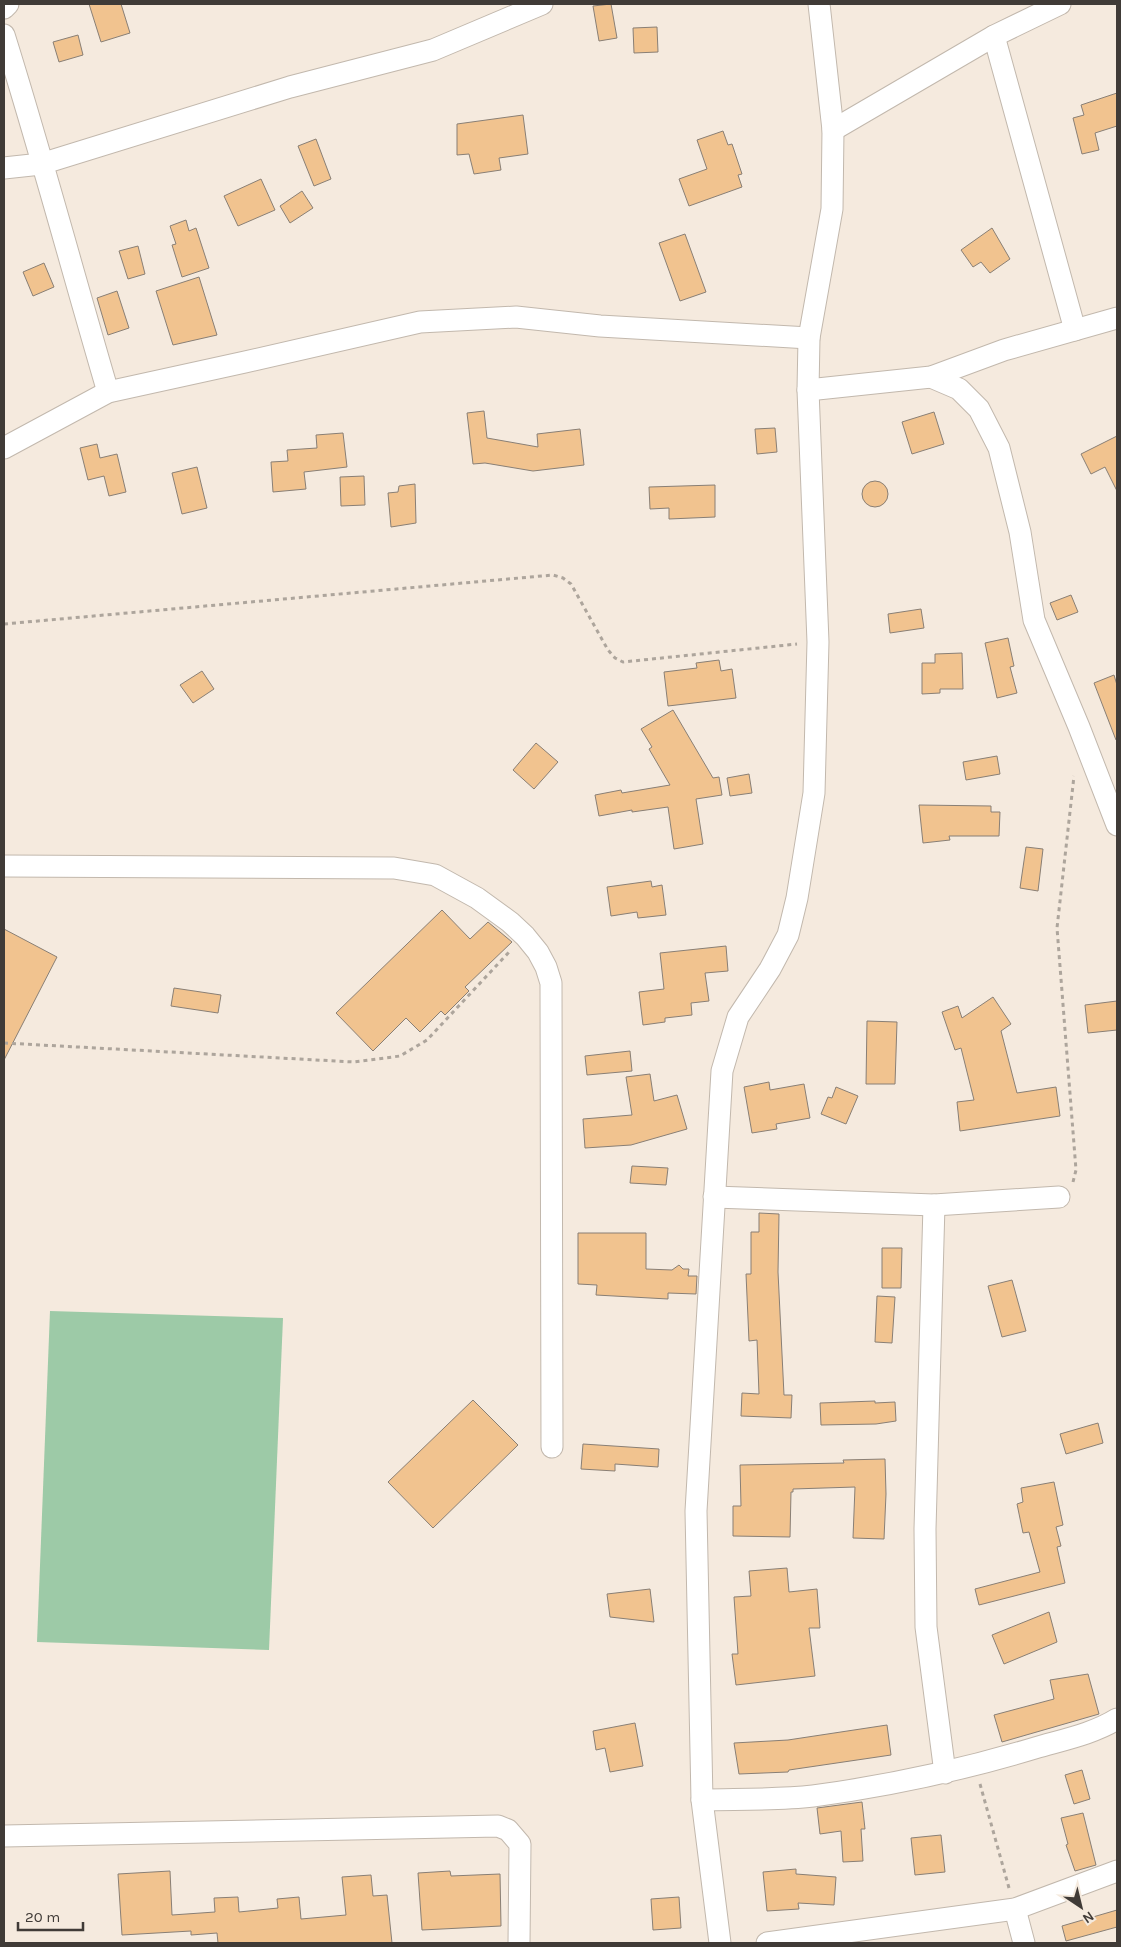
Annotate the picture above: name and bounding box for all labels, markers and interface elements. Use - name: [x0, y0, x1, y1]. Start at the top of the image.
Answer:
- north arrow: [1056, 1882, 1106, 1932]
- scale bar: [18, 1900, 82, 1932]
- text: N: [1079, 1907, 1097, 1927]
- text: 20 m: [25, 1908, 60, 1926]

